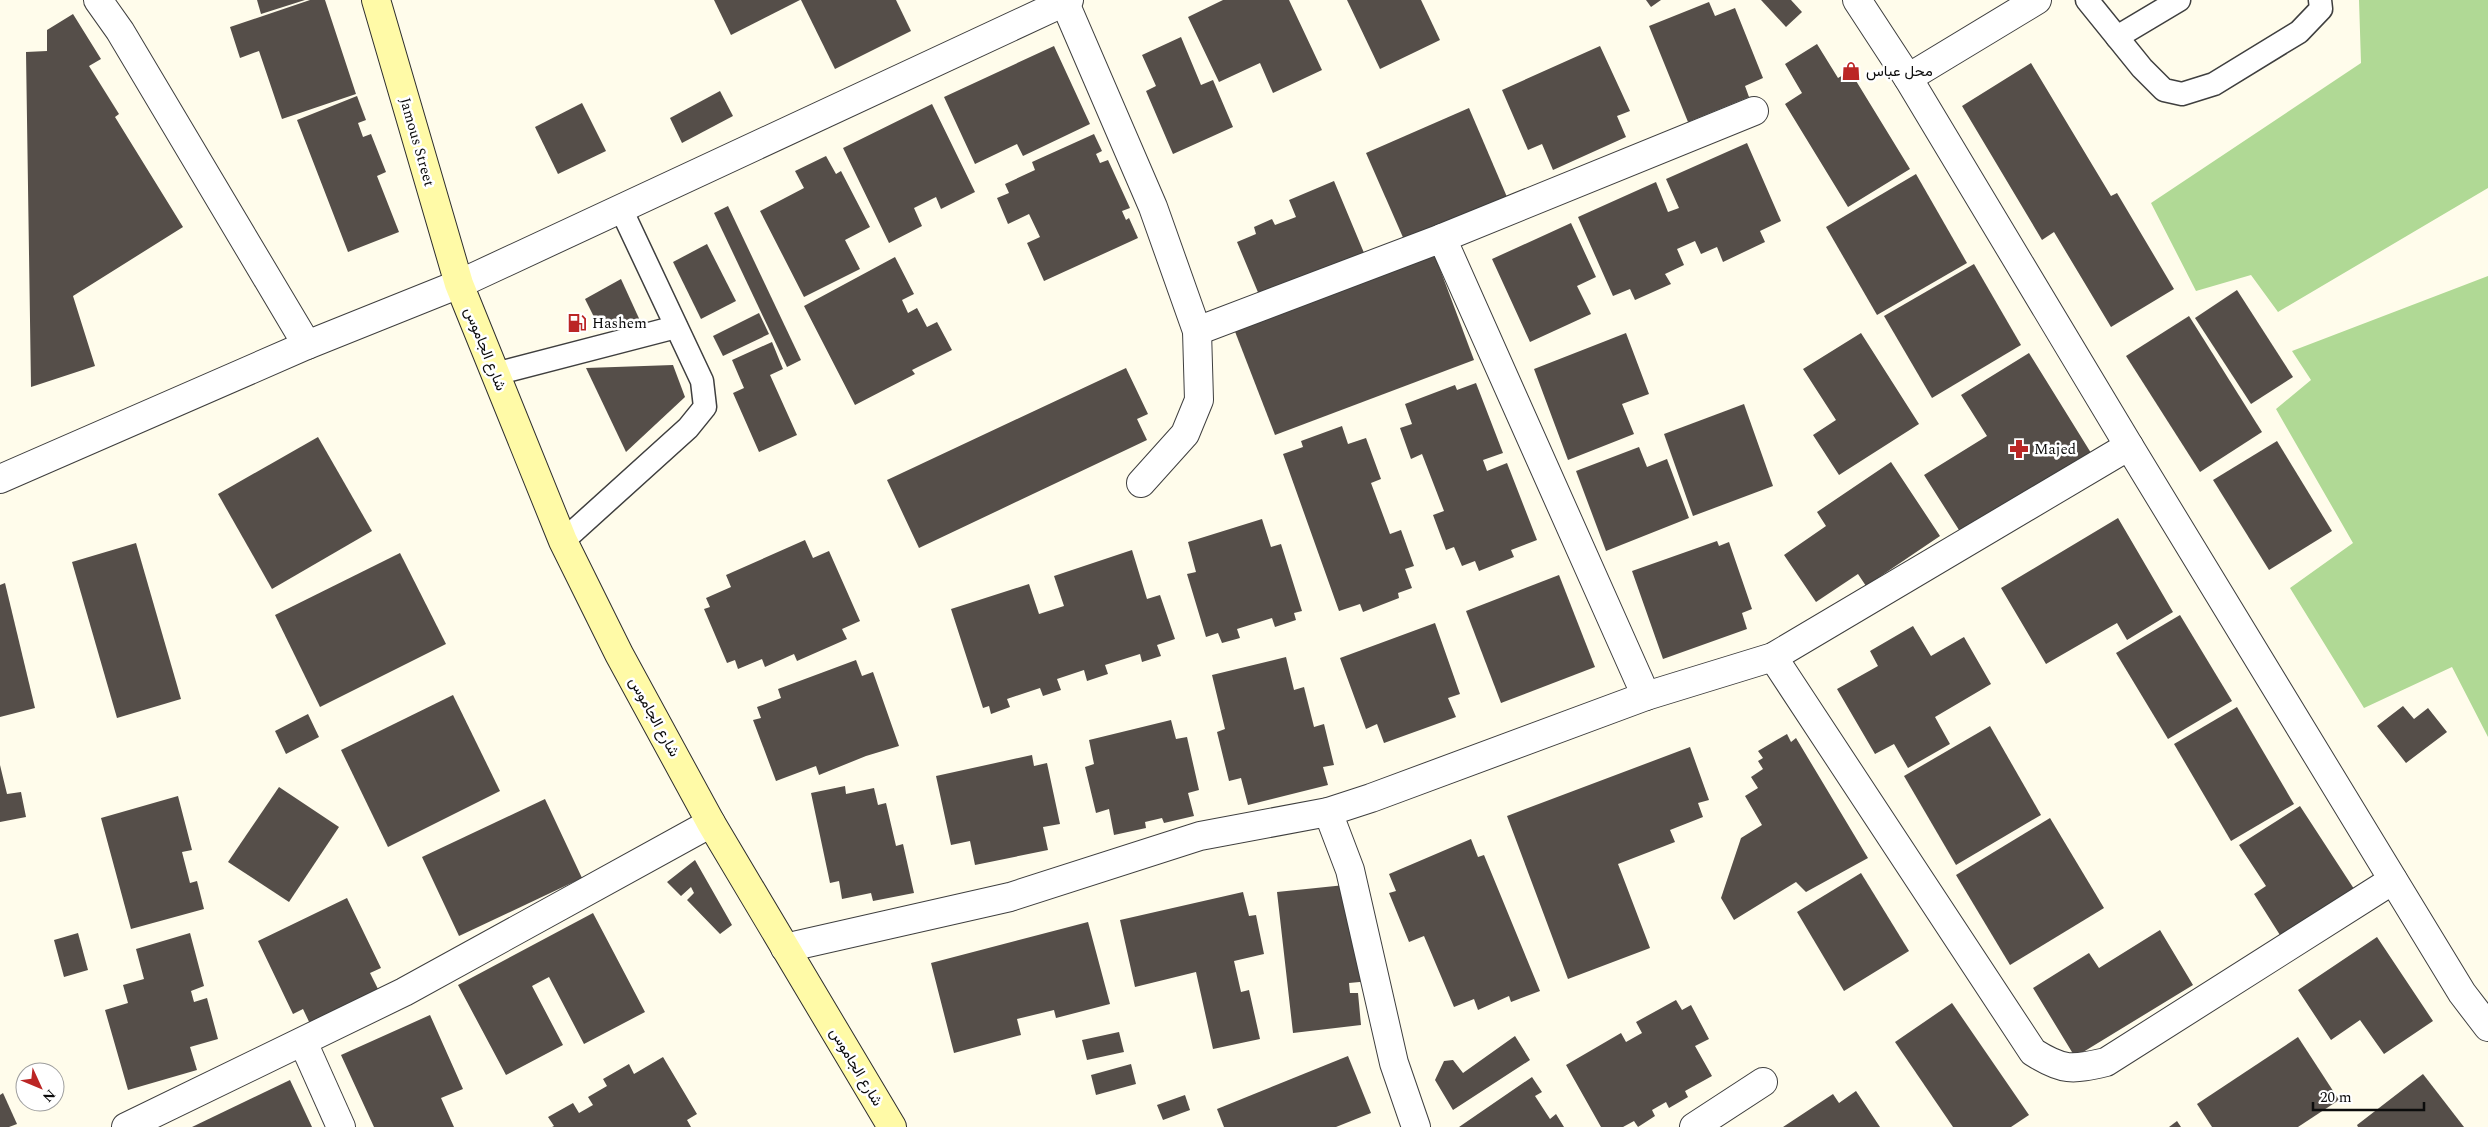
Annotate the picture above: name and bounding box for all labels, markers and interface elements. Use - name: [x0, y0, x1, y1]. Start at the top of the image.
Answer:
- shop icon: محل عباس: [1840, 60, 1862, 82]
- place label: محل عباس: [1866, 60, 1933, 83]
- street label: Jamous Street: [393, 95, 441, 189]
- street label: شارع الجاموس: [458, 304, 512, 394]
- fuel station icon: Hashem: [566, 312, 588, 334]
- place label: Hashem: [592, 312, 647, 335]
- pharmacy icon: Majed: [2008, 438, 2030, 460]
- place label: Majed: [2034, 438, 2076, 461]
- street label: شارع الجاموس: [623, 673, 686, 761]
- street label: شارع الجاموس: [823, 1023, 889, 1111]
- north arrow: [15, 1062, 65, 1112]
- scale bar: [2313, 1080, 2424, 1112]
- text: N: [37, 1084, 61, 1107]
- text: 20 m: [2320, 1086, 2352, 1109]

